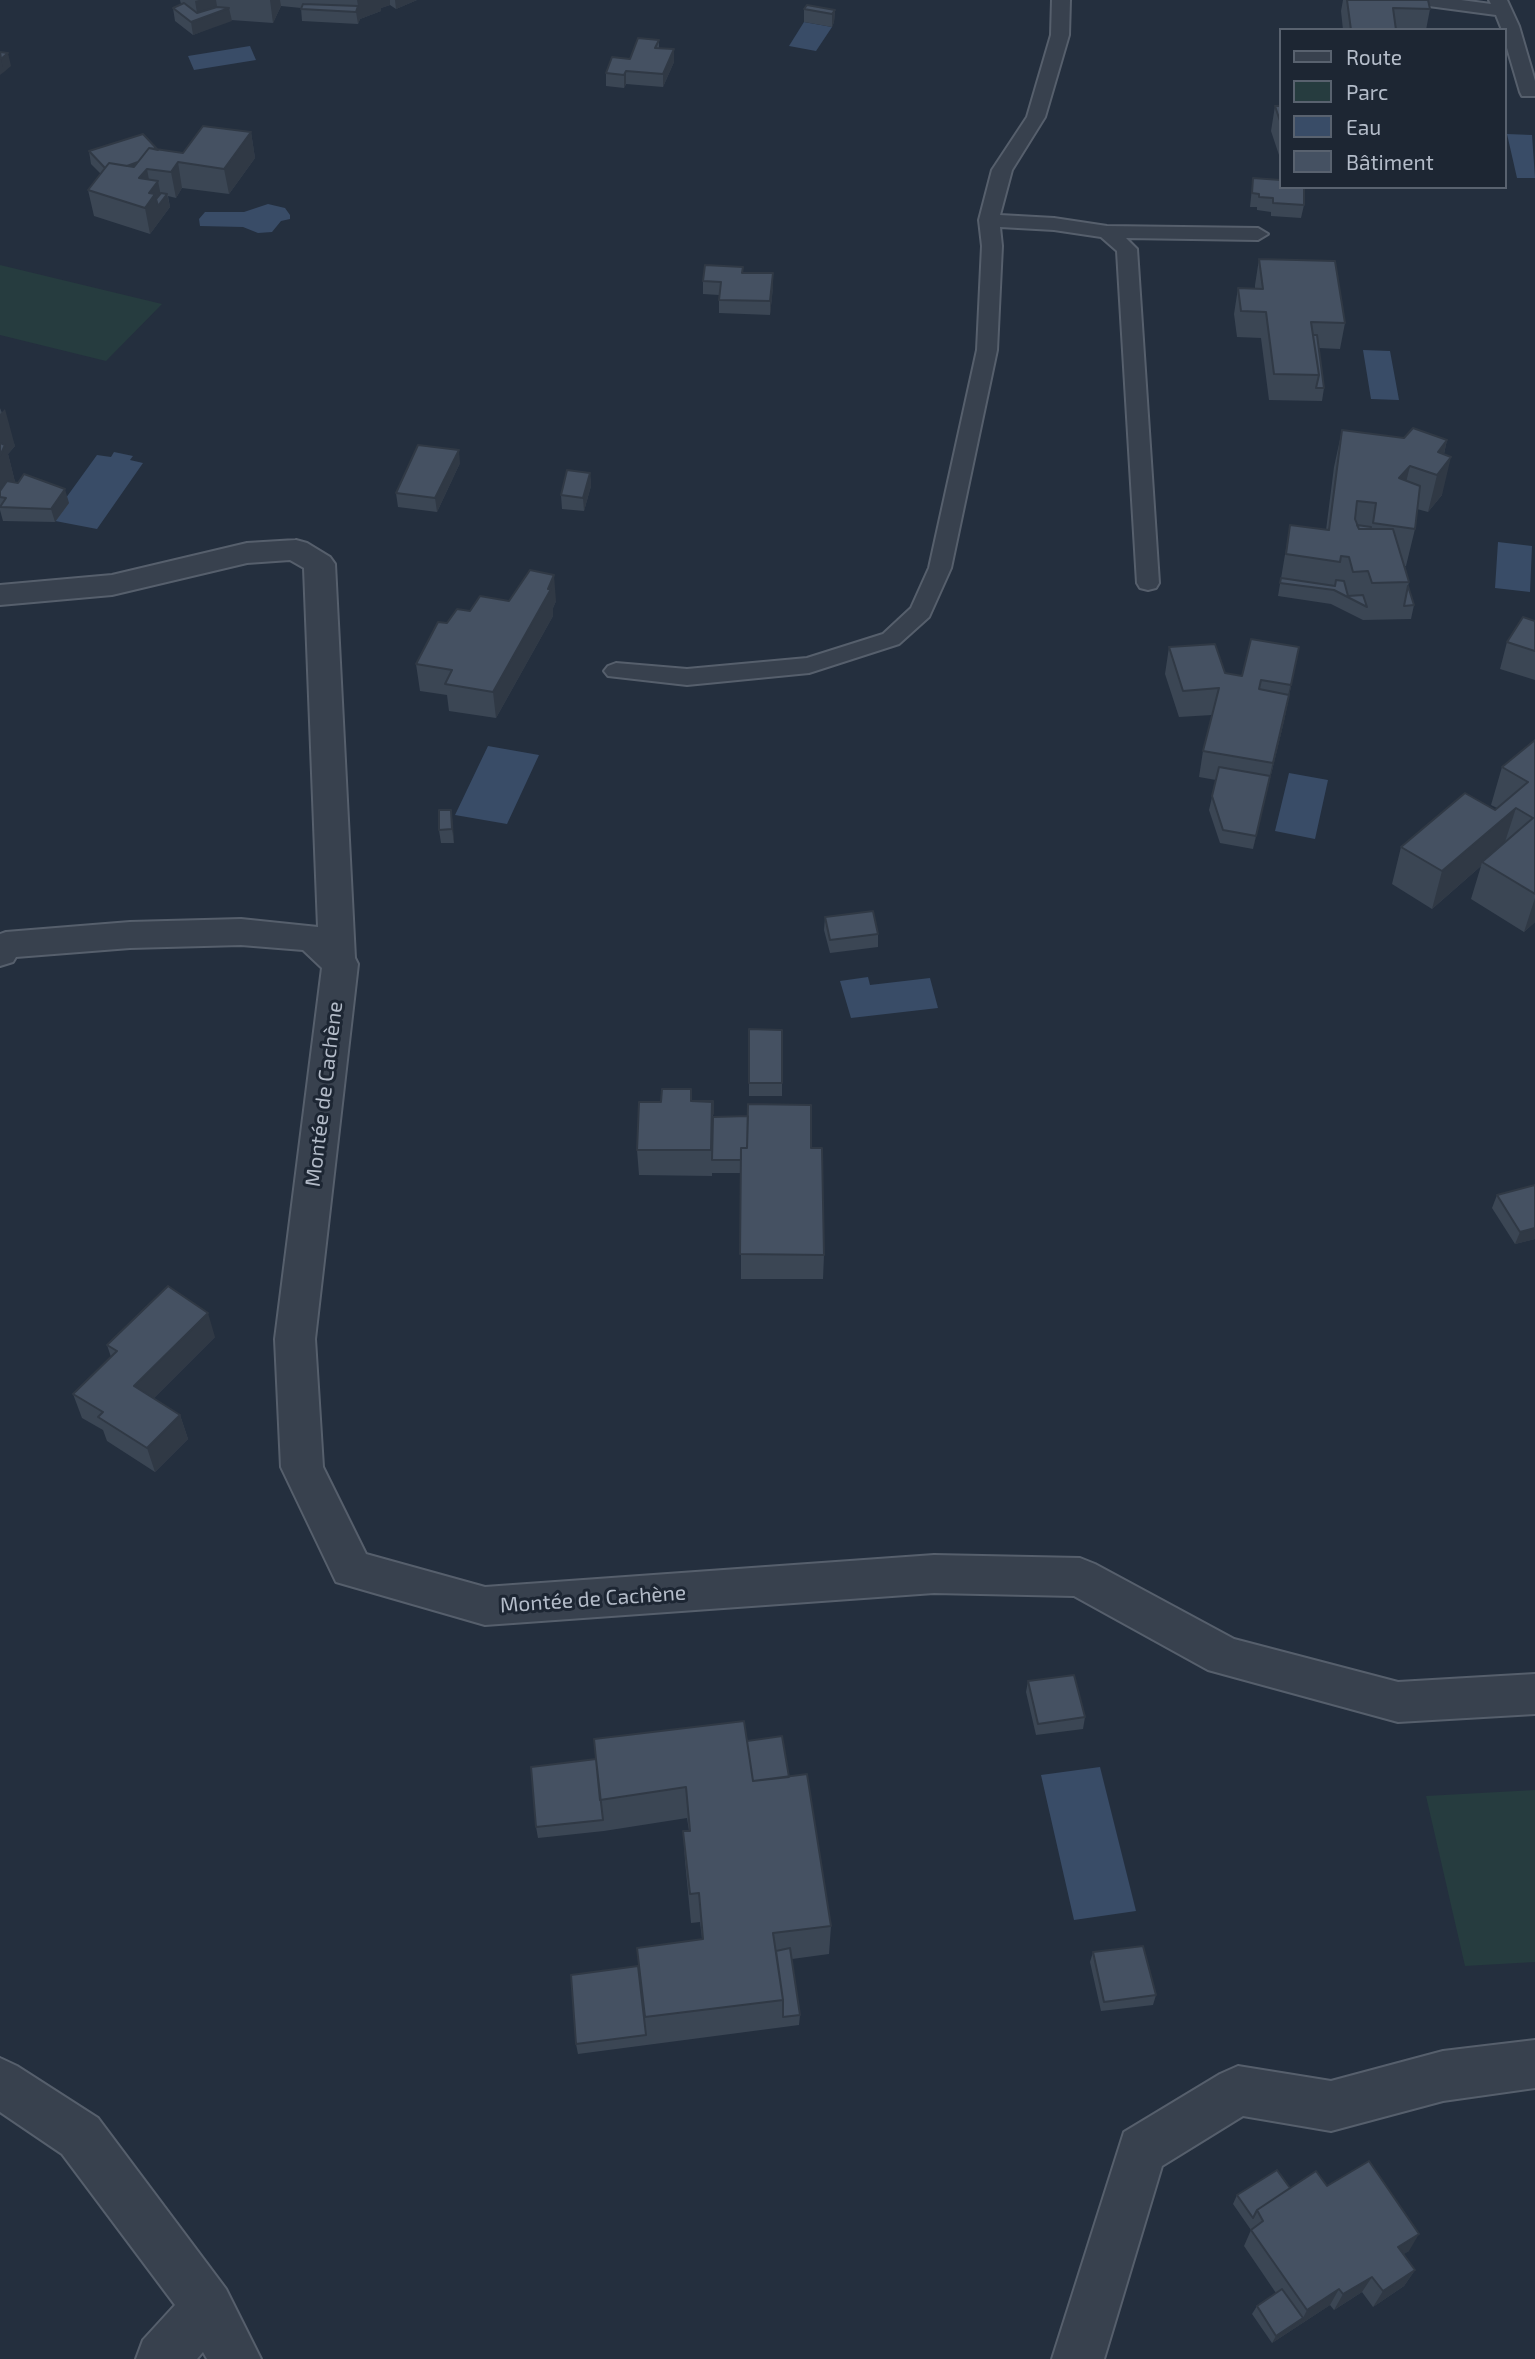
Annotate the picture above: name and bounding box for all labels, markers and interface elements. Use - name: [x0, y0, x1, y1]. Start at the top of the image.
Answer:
- legend: [1280, 28, 1507, 189]
- text: Route: [1346, 44, 1402, 69]
- text: Parc: [1346, 79, 1388, 104]
- text: Eau: [1346, 114, 1381, 139]
- text: Bâtiment: [1346, 149, 1434, 174]
- street label: Montée de Cachène: [300, 1000, 348, 1188]
- street label: Montée de Cachène: [499, 1580, 687, 1618]

